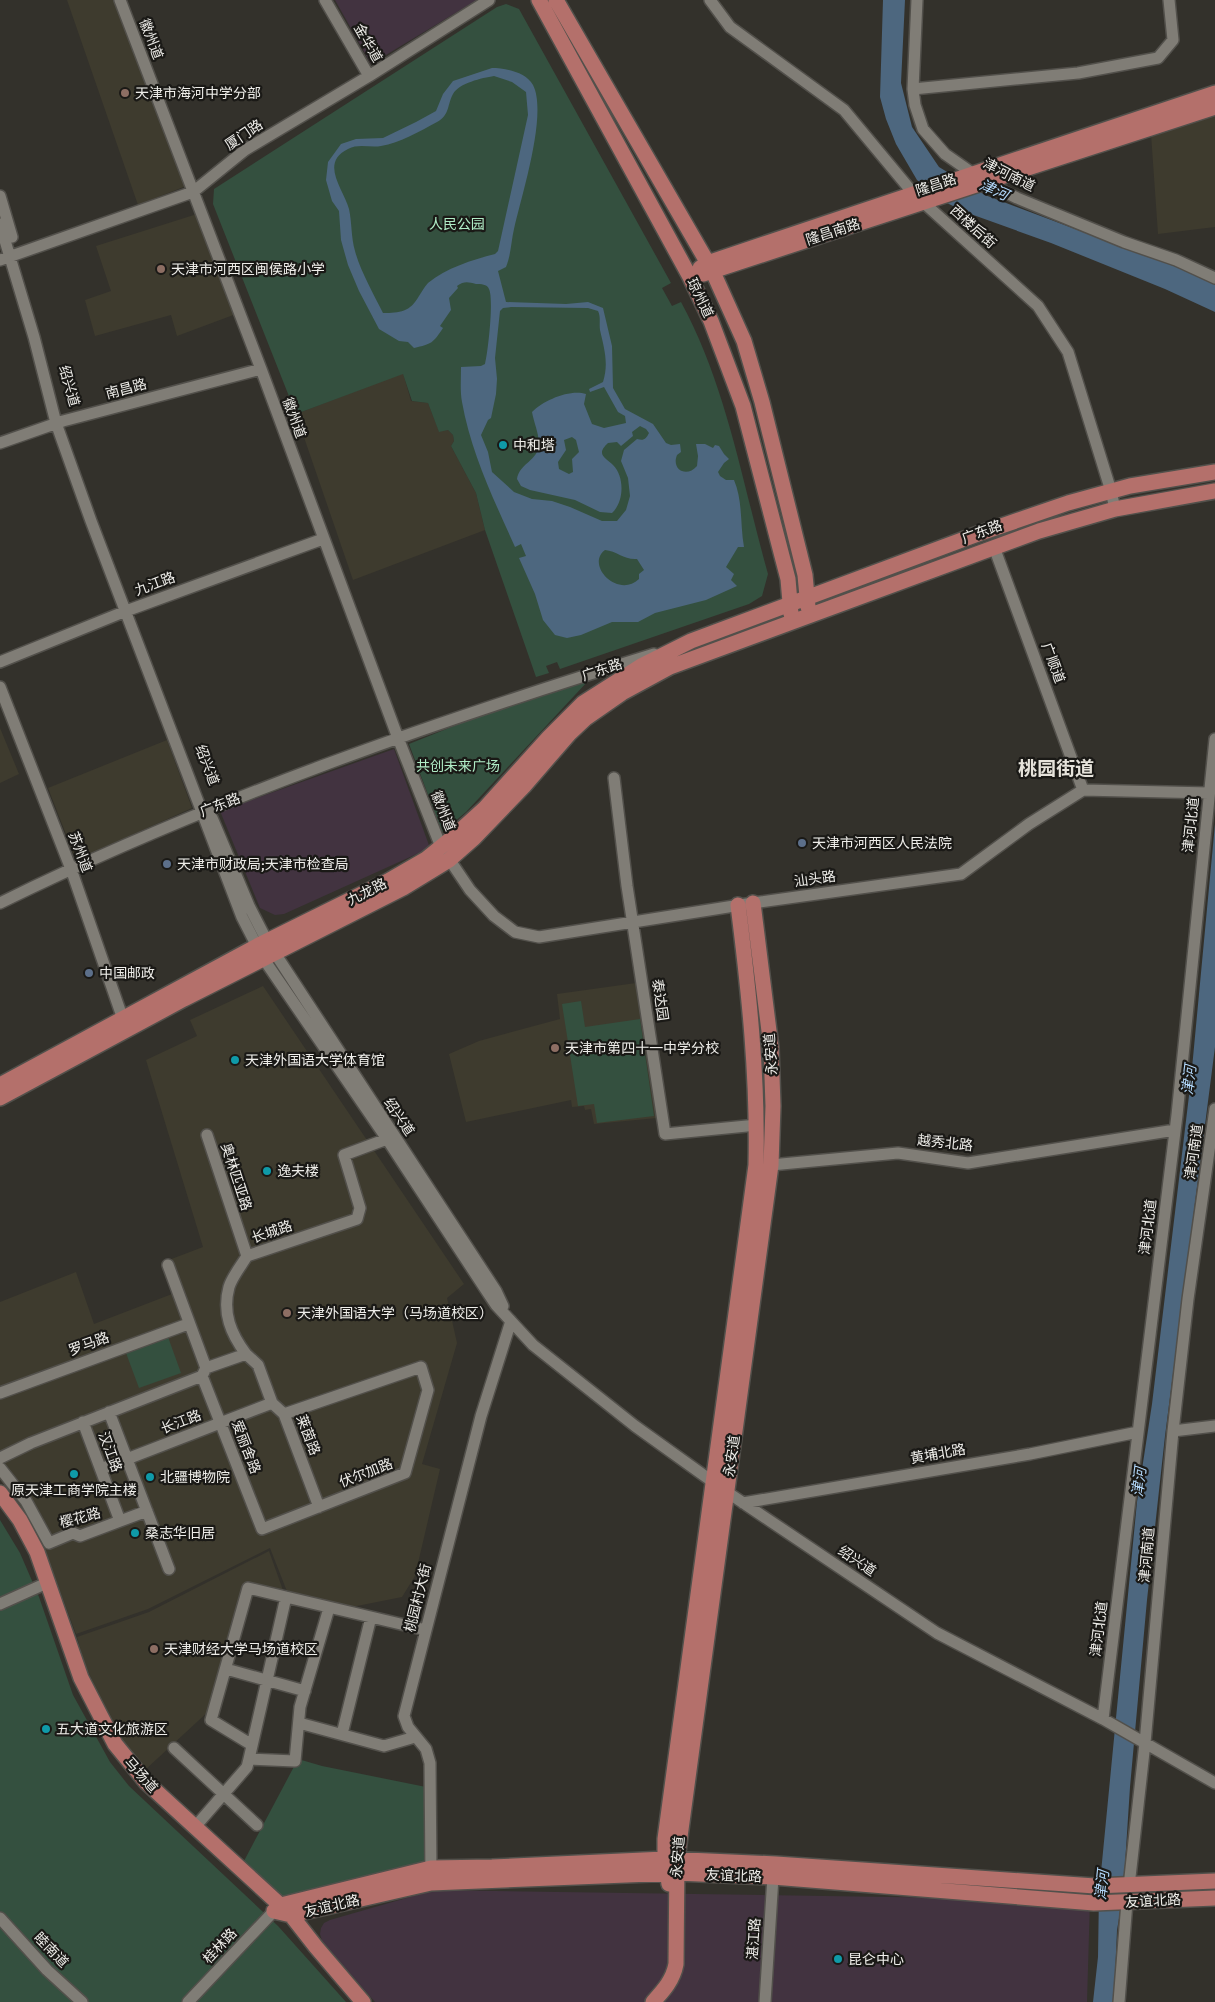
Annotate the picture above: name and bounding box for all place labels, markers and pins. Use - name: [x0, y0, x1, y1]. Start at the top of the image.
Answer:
- place label: 天津市海河中学分部: [135, 85, 261, 102]
- marker: 天津市海河中学分部: [119, 87, 131, 99]
- place label: 天津市河西区闽侯路小学: [171, 261, 325, 278]
- marker: 天津市河西区闽侯路小学: [155, 263, 167, 275]
- place label: 中和塔: [513, 437, 555, 454]
- marker: 中和塔: [497, 439, 509, 451]
- place label: 天津市河西区人民法院: [812, 835, 952, 852]
- marker: 天津市河西区人民法院: [796, 837, 808, 849]
- place label: 天津市财政局;天津市检查局: [177, 856, 349, 873]
- marker: 天津市财政局;天津市检查局: [161, 858, 173, 870]
- place label: 中国邮政: [99, 965, 155, 982]
- marker: 中国邮政: [83, 967, 95, 979]
- place label: 天津市第四十一中学分校: [565, 1040, 719, 1057]
- marker: 天津市第四十一中学分校: [549, 1042, 561, 1054]
- place label: 天津外国语大学体育馆: [245, 1052, 385, 1069]
- marker: 天津外国语大学体育馆: [229, 1054, 241, 1066]
- place label: 逸夫楼: [277, 1163, 319, 1180]
- marker: 逸夫楼: [261, 1165, 273, 1177]
- place label: 天津外国语大学（马场道校区）: [297, 1305, 493, 1322]
- marker: 天津外国语大学（马场道校区）: [281, 1307, 293, 1319]
- marker: 原天津工商学院主楼: [68, 1468, 80, 1480]
- place label: 北疆博物院: [160, 1469, 230, 1486]
- marker: 北疆博物院: [144, 1471, 156, 1483]
- place label: 原天津工商学院主楼: [11, 1482, 137, 1499]
- place label: 桑志华旧居: [145, 1525, 215, 1542]
- marker: 桑志华旧居: [129, 1527, 141, 1539]
- place label: 天津财经大学马场道校区: [164, 1641, 318, 1658]
- marker: 天津财经大学马场道校区: [148, 1643, 160, 1655]
- place label: 五大道文化旅游区: [56, 1721, 168, 1738]
- marker: 五大道文化旅游区: [40, 1723, 52, 1735]
- place label: 昆仑中心: [848, 1951, 904, 1968]
- marker: 昆仑中心: [832, 1953, 844, 1965]

